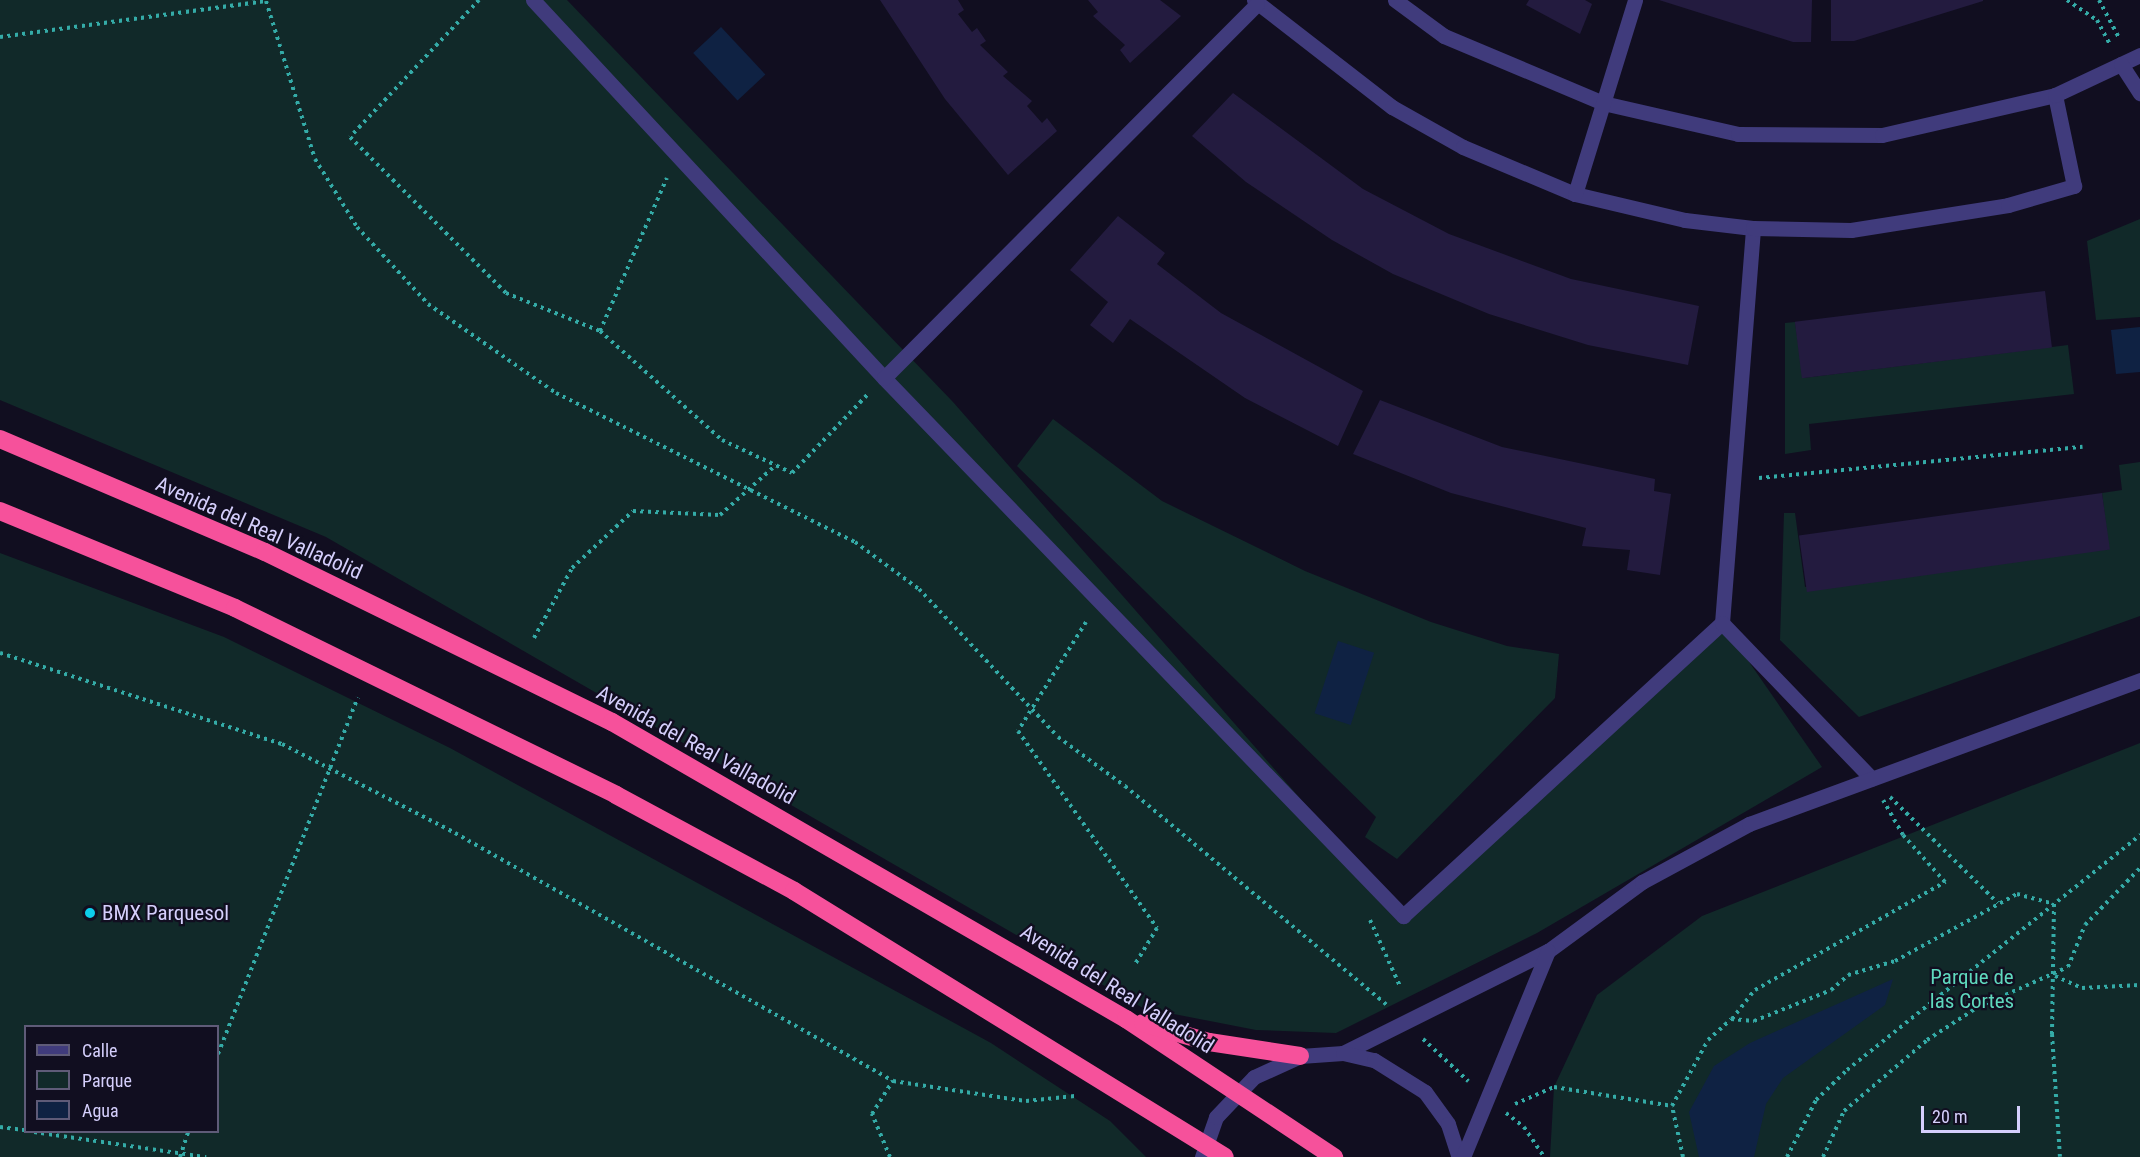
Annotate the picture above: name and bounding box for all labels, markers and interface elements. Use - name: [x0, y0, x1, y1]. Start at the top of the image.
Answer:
- street label: Avenida del Real Valladolid: [152, 471, 366, 585]
- street label: Avenida del Real Valladolid: [592, 680, 800, 810]
- place label: BMX Parquesol: [102, 900, 229, 926]
- marker: BMX Parquesol: [83, 906, 97, 920]
- street label: Avenida del Real Valladolid: [1016, 919, 1218, 1059]
- park label: Parque de las Cortes: [1930, 964, 2014, 1014]
- legend: [24, 1025, 219, 1133]
- text: Calle: [82, 1040, 118, 1061]
- text: Parque: [82, 1070, 132, 1091]
- scale bar: [1924, 1094, 2023, 1132]
- text: Agua: [82, 1100, 119, 1121]
- text: 20 m: [1932, 1106, 1967, 1127]

